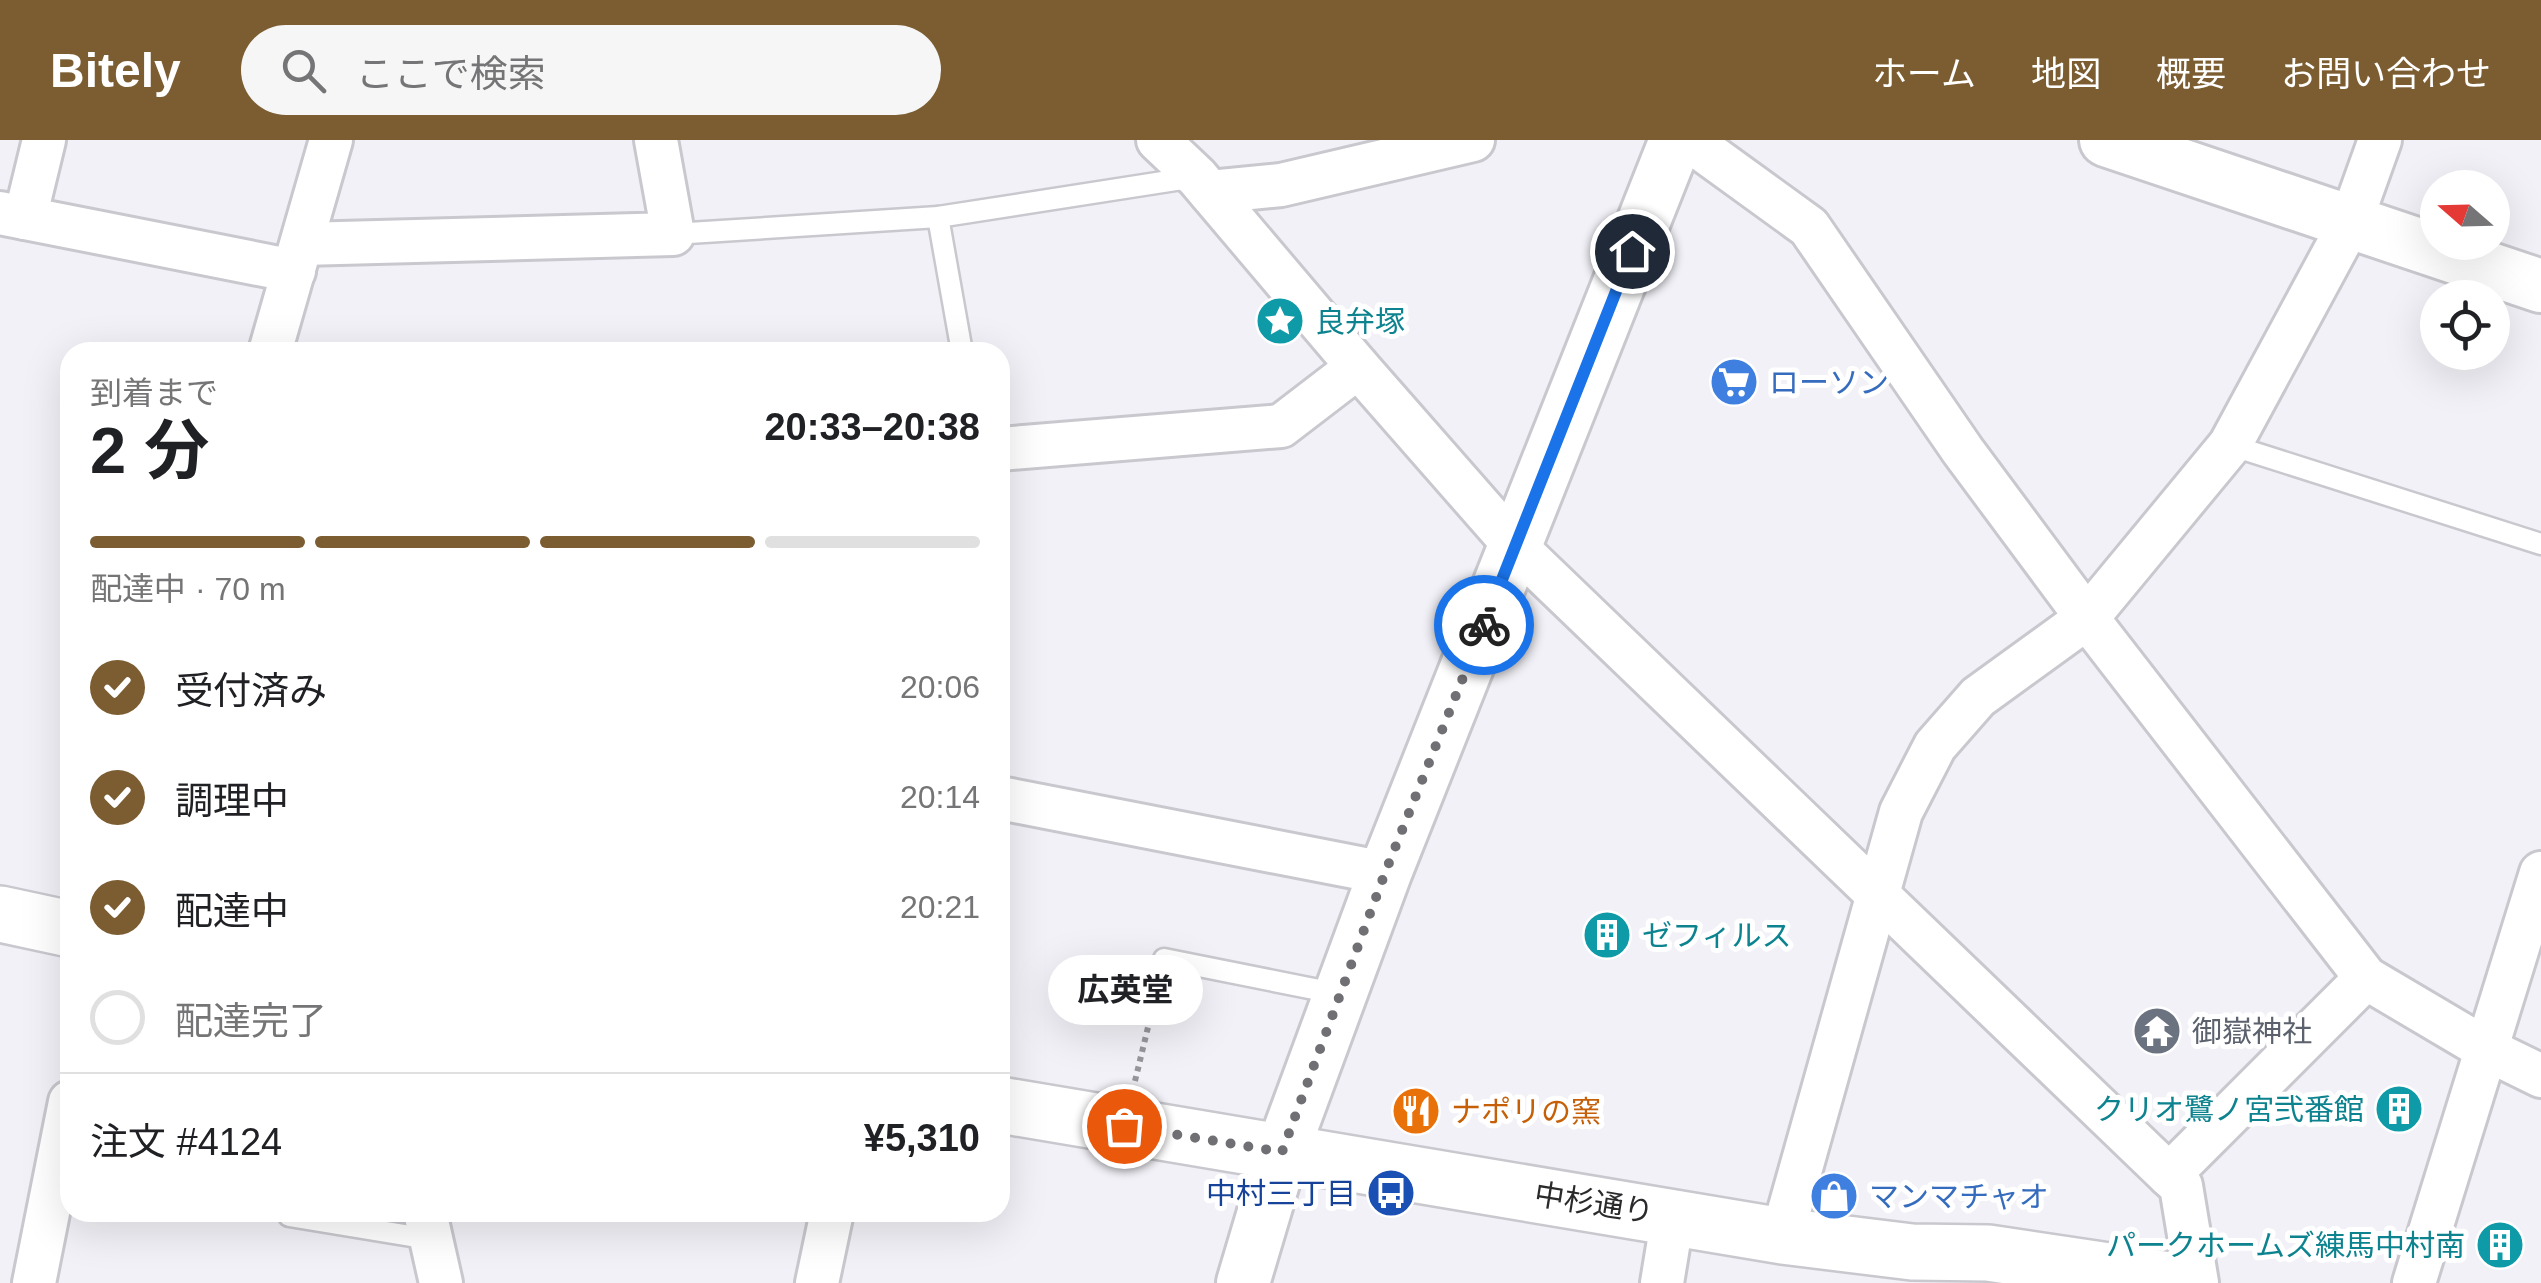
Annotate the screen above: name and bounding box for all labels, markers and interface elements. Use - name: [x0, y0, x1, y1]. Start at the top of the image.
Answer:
- search box: [241, 25, 941, 115]
- icon: search: [276, 43, 331, 98]
- text: Bitely: [50, 44, 181, 97]
- text: ここで検索: [356, 53, 546, 95]
- text: ホーム: [1872, 54, 1976, 93]
- text: 地図: [2031, 54, 2101, 93]
- text: 概要: [2156, 54, 2226, 93]
- text: お問い合わせ: [2281, 54, 2491, 93]
- north arrow: [2420, 170, 2510, 260]
- map controls: [2420, 170, 2510, 370]
- pin: [1590, 209, 1675, 294]
- icon: home: [1605, 224, 1660, 279]
- button: locate: [2420, 280, 2510, 370]
- place icon: 良弁塚: [1254, 295, 1306, 347]
- place label: 良弁塚: [1315, 305, 1405, 338]
- supermarket icon: ローソン: [1708, 356, 1760, 408]
- place label: ローソン: [1769, 366, 1889, 399]
- text: 到着まで: [90, 375, 218, 411]
- text: 20:33–20:38: [764, 406, 980, 448]
- text: 2 分: [90, 414, 209, 487]
- text: 配達中 · 70 m: [90, 571, 286, 607]
- courier: [1434, 575, 1534, 675]
- icon: bike: [1457, 598, 1512, 653]
- icon: check: [90, 660, 145, 715]
- text: 20:06: [900, 669, 980, 705]
- text: 受付済み: [175, 670, 327, 712]
- icon: check: [90, 770, 145, 825]
- text: 20:14: [900, 779, 980, 815]
- text: 調理中: [175, 780, 289, 822]
- icon: check: [90, 880, 145, 935]
- text: 20:21: [900, 889, 980, 925]
- text: 配達中: [175, 890, 289, 932]
- building icon: ゼフィルス: [1581, 909, 1633, 961]
- place label: ゼフィルス: [1642, 919, 1791, 952]
- callout: 広英堂: [1046, 956, 1202, 1026]
- text: 広英堂: [1077, 972, 1174, 1008]
- text: 配達完了: [175, 1000, 327, 1042]
- temple icon: 御嶽神社: [2131, 1005, 2183, 1057]
- place label: 御嶽神社: [2192, 1015, 2312, 1048]
- building icon: クリオ鷺ノ宮弐番館: [2373, 1083, 2425, 1135]
- pin: [1082, 1084, 1167, 1169]
- restaurant icon: ナポリの窯: [1390, 1085, 1442, 1137]
- place label: クリオ鷺ノ宮弐番館: [2094, 1093, 2364, 1126]
- place label: ナポリの窯: [1451, 1095, 1601, 1128]
- icon: bag: [1097, 1099, 1152, 1154]
- text: ¥5,310: [864, 1117, 980, 1159]
- text: 注文 #4124: [90, 1121, 282, 1163]
- bus stop icon: 中村三丁目: [1365, 1167, 1417, 1219]
- shop icon: マンマチャオ: [1808, 1170, 1860, 1222]
- place label: 中村三丁目: [1206, 1177, 1356, 1210]
- street label: 中杉通り: [1532, 1177, 1656, 1229]
- place label: マンマチャオ: [1869, 1180, 2049, 1213]
- building icon: パークホームズ練馬中村南: [2474, 1219, 2526, 1271]
- place label: パークホームズ練馬中村南: [2106, 1229, 2465, 1262]

